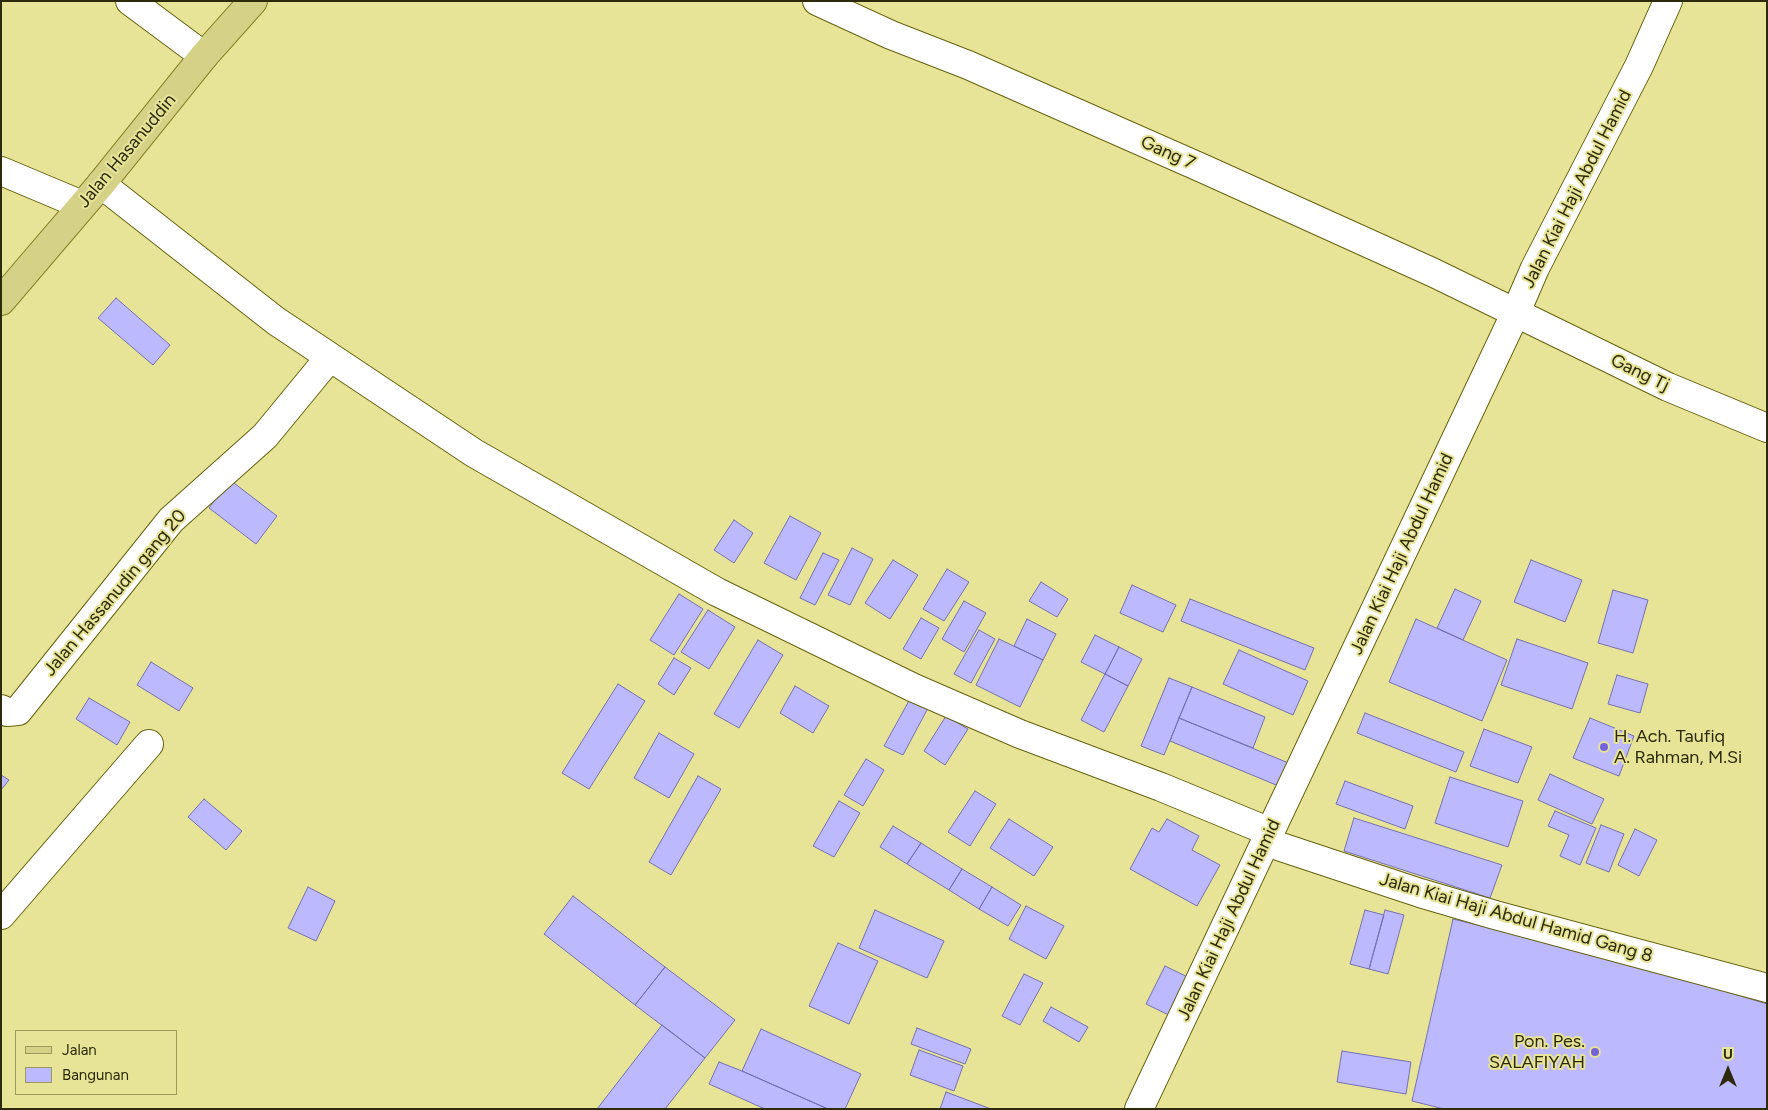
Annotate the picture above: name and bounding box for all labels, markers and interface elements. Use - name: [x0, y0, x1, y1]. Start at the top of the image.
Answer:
- street label: Jalan Kiai Haji Abdul Hamid: [1518, 86, 1636, 292]
- street label: Jalan Hasanuddin: [73, 90, 181, 212]
- street label: Gang 7: [1137, 131, 1199, 175]
- street label: Gang Tj: [1607, 350, 1673, 396]
- street label: Jalan Kiai Haji Abdul Hamid: [1346, 450, 1458, 658]
- street label: Jalan Hassanudin gang 20: [39, 505, 191, 681]
- place label: H. Ach. Taufiq A. Rahman, M.Si: [1614, 726, 1742, 769]
- marker: H. Ach. Taufiq A. Rahman, M.Si: [1598, 741, 1610, 753]
- street label: Jalan Kiai Haji Abdul Hamid: [1173, 816, 1285, 1024]
- street label: Jalan Kiai Haji Abdul Hamid Gang 8: [1377, 869, 1655, 967]
- legend: [15, 1030, 178, 1095]
- place label: Pon. Pes. SALAFIYAH: [1489, 1031, 1585, 1074]
- text: Jalan: [62, 1041, 97, 1059]
- north arrow: [1703, 1045, 1753, 1095]
- marker: Pon. Pes. SALAFIYAH: [1589, 1046, 1601, 1058]
- text: U: [1723, 1046, 1733, 1063]
- text: Bangunan: [62, 1066, 129, 1084]

